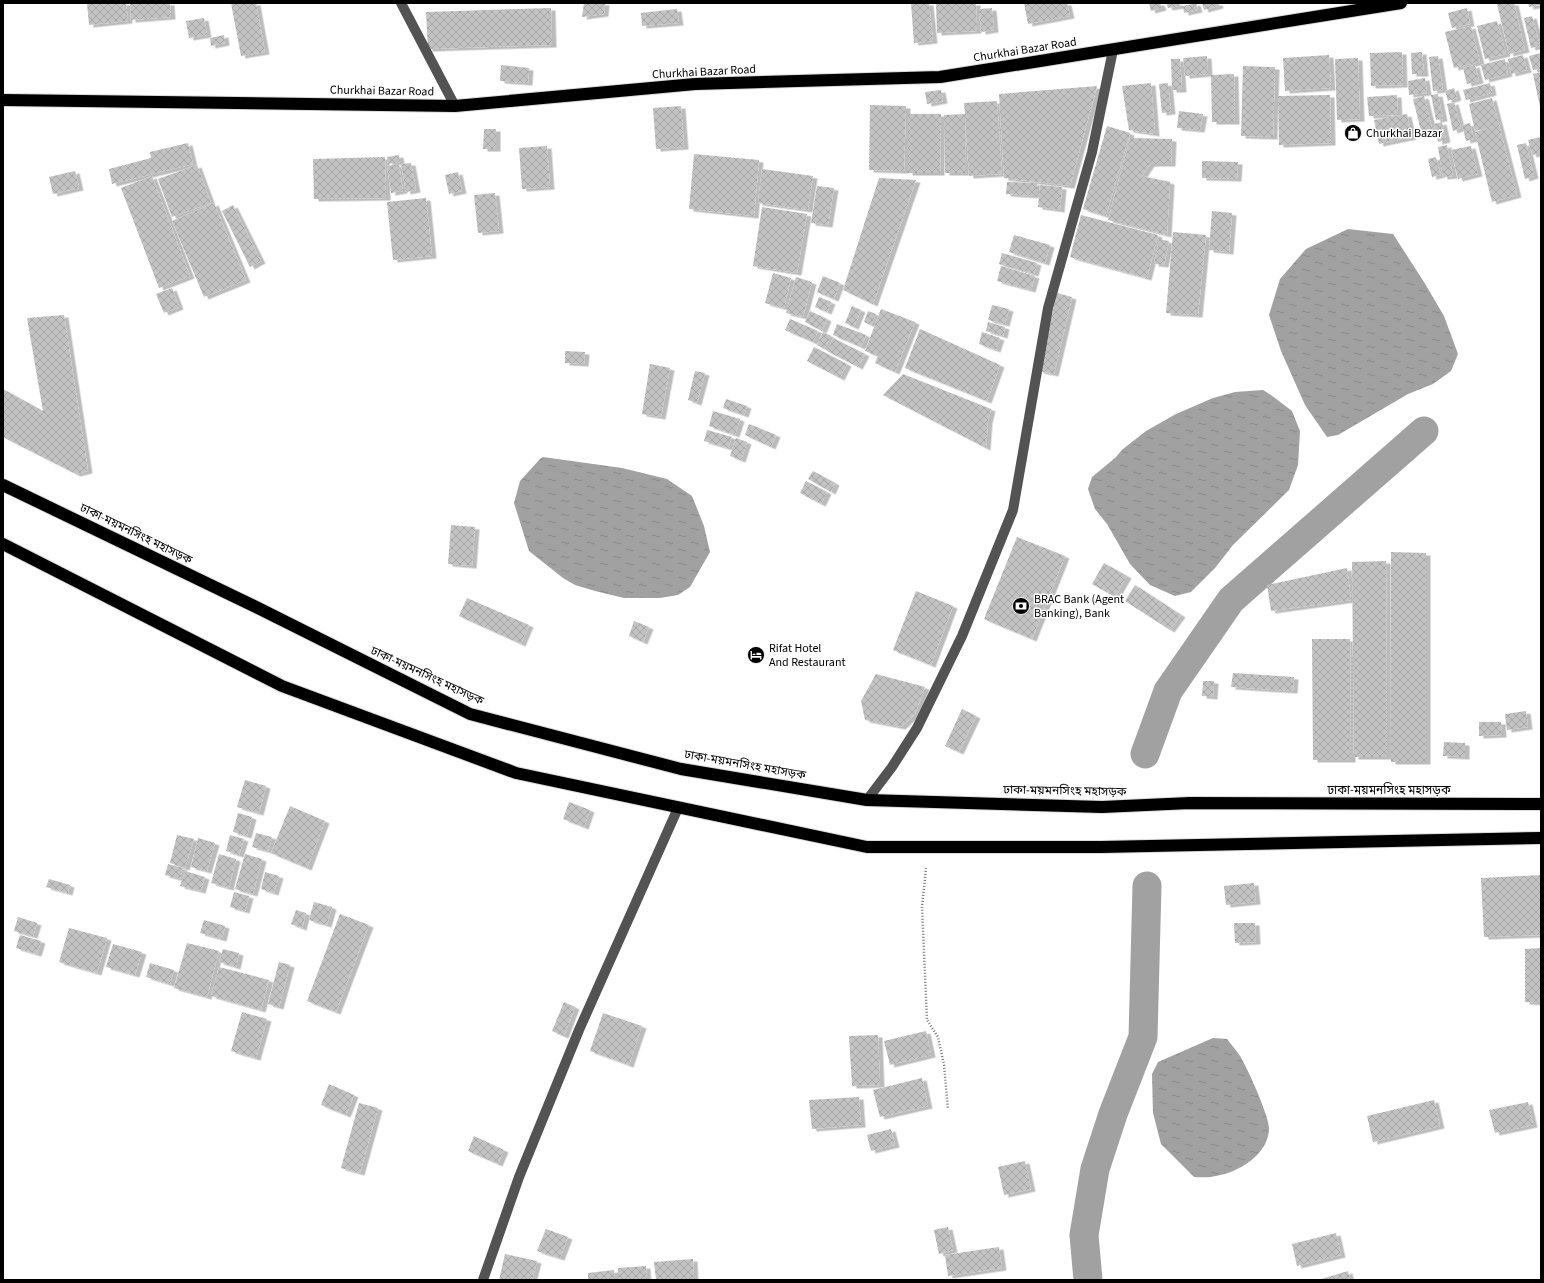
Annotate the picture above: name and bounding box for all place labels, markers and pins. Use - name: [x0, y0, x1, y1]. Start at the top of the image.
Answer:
- shop icon: Churkhai Bazar: [1343, 123, 1363, 143]
- place label: Churkhai Bazar: [1366, 125, 1443, 142]
- place label: BRAC Bank (Agent Banking), Bank: [1034, 591, 1124, 622]
- bank icon: BRAC Bank (Agent Banking), Bank: [1011, 596, 1031, 616]
- place label: Rifat Hotel And Restaurant: [769, 640, 846, 671]
- hotel icon: Rifat Hotel And Restaurant: [746, 645, 766, 665]

